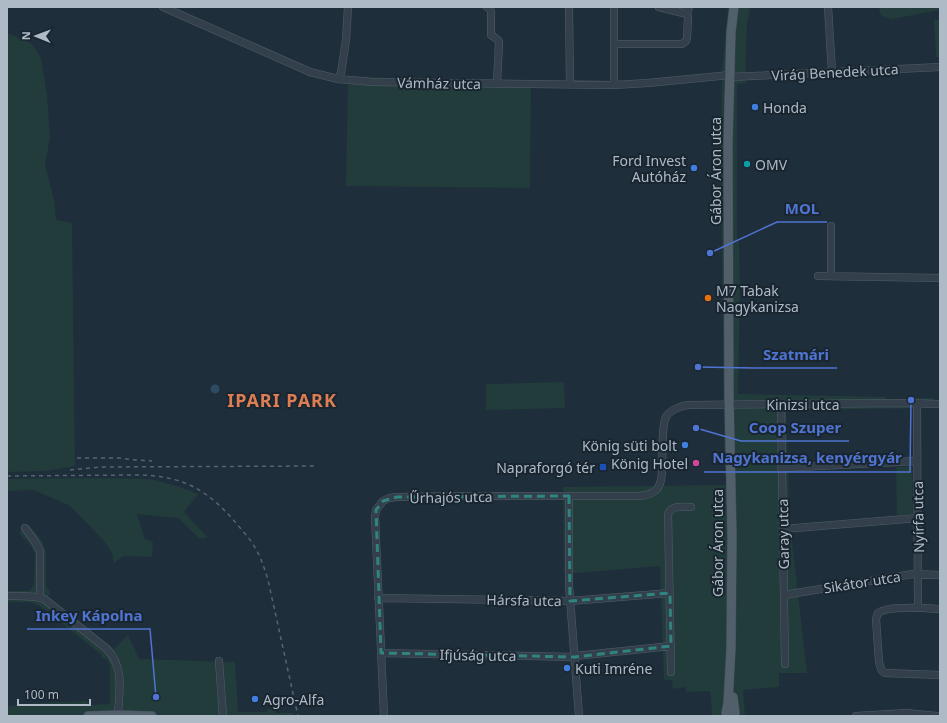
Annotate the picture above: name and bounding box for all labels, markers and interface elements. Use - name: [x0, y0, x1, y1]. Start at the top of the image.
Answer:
- north arrow: [16, 16, 56, 56]
- text: N: [18, 31, 33, 40]
- street label: Virág Benedek utca: [771, 59, 899, 85]
- street label: Vámház utca: [397, 73, 481, 93]
- place label: Honda: [763, 98, 807, 117]
- marker: Honda: [750, 102, 760, 112]
- street label: Gábor Áron utca: [706, 117, 725, 225]
- place label: Ford Invest Autóház: [612, 151, 686, 186]
- place label: OMV: [755, 155, 788, 174]
- marker: OMV: [742, 159, 752, 169]
- marker: Ford Invest Autóház: [689, 163, 699, 173]
- callout: MOL: [777, 195, 827, 222]
- text: MOL: [785, 198, 819, 218]
- place label: M7 Tabak Nagykanizsa: [716, 281, 799, 316]
- marker: M7 Tabak Nagykanizsa: [703, 293, 713, 303]
- callout: Szatmári: [755, 341, 837, 368]
- text: Szatmári: [763, 344, 829, 364]
- district label: IPARI PARK: [227, 388, 337, 412]
- street label: Kinizsi utca: [766, 395, 840, 414]
- callout: Coop Szuper: [741, 414, 849, 441]
- text: Coop Szuper: [749, 417, 841, 437]
- place label: König süti bolt: [582, 436, 677, 455]
- marker: König süti bolt: [680, 440, 690, 450]
- callout: Nagykanizsa, kenyérgyár: [704, 445, 910, 472]
- text: Nagykanizsa, kenyérgyár: [712, 447, 902, 467]
- place label: König Hotel: [611, 454, 688, 473]
- place label: Napraforgó tér: [496, 458, 595, 477]
- marker: König Hotel: [691, 458, 701, 468]
- marker: Napraforgó tér: [598, 462, 608, 472]
- street label: Nyírfa utca: [908, 481, 928, 553]
- street label: Űrhajós utca: [409, 487, 493, 507]
- street label: Gábor Áron utca: [708, 489, 727, 597]
- street label: Garay utca: [773, 499, 793, 569]
- street label: Sikátor utca: [822, 567, 902, 597]
- street label: Hársfa utca: [486, 590, 562, 610]
- callout: Inkey Kápolna: [27, 602, 150, 629]
- text: Inkey Kápolna: [35, 605, 143, 625]
- street label: Ifjúság utca: [439, 645, 517, 665]
- place label: Kuti Imréne: [575, 659, 653, 678]
- marker: Kuti Imréne: [562, 663, 572, 673]
- scale bar: [18, 681, 90, 707]
- text: 100 m: [24, 686, 59, 703]
- place label: Agro-Alfa: [263, 690, 324, 709]
- marker: Agro-Alfa: [250, 694, 260, 704]

